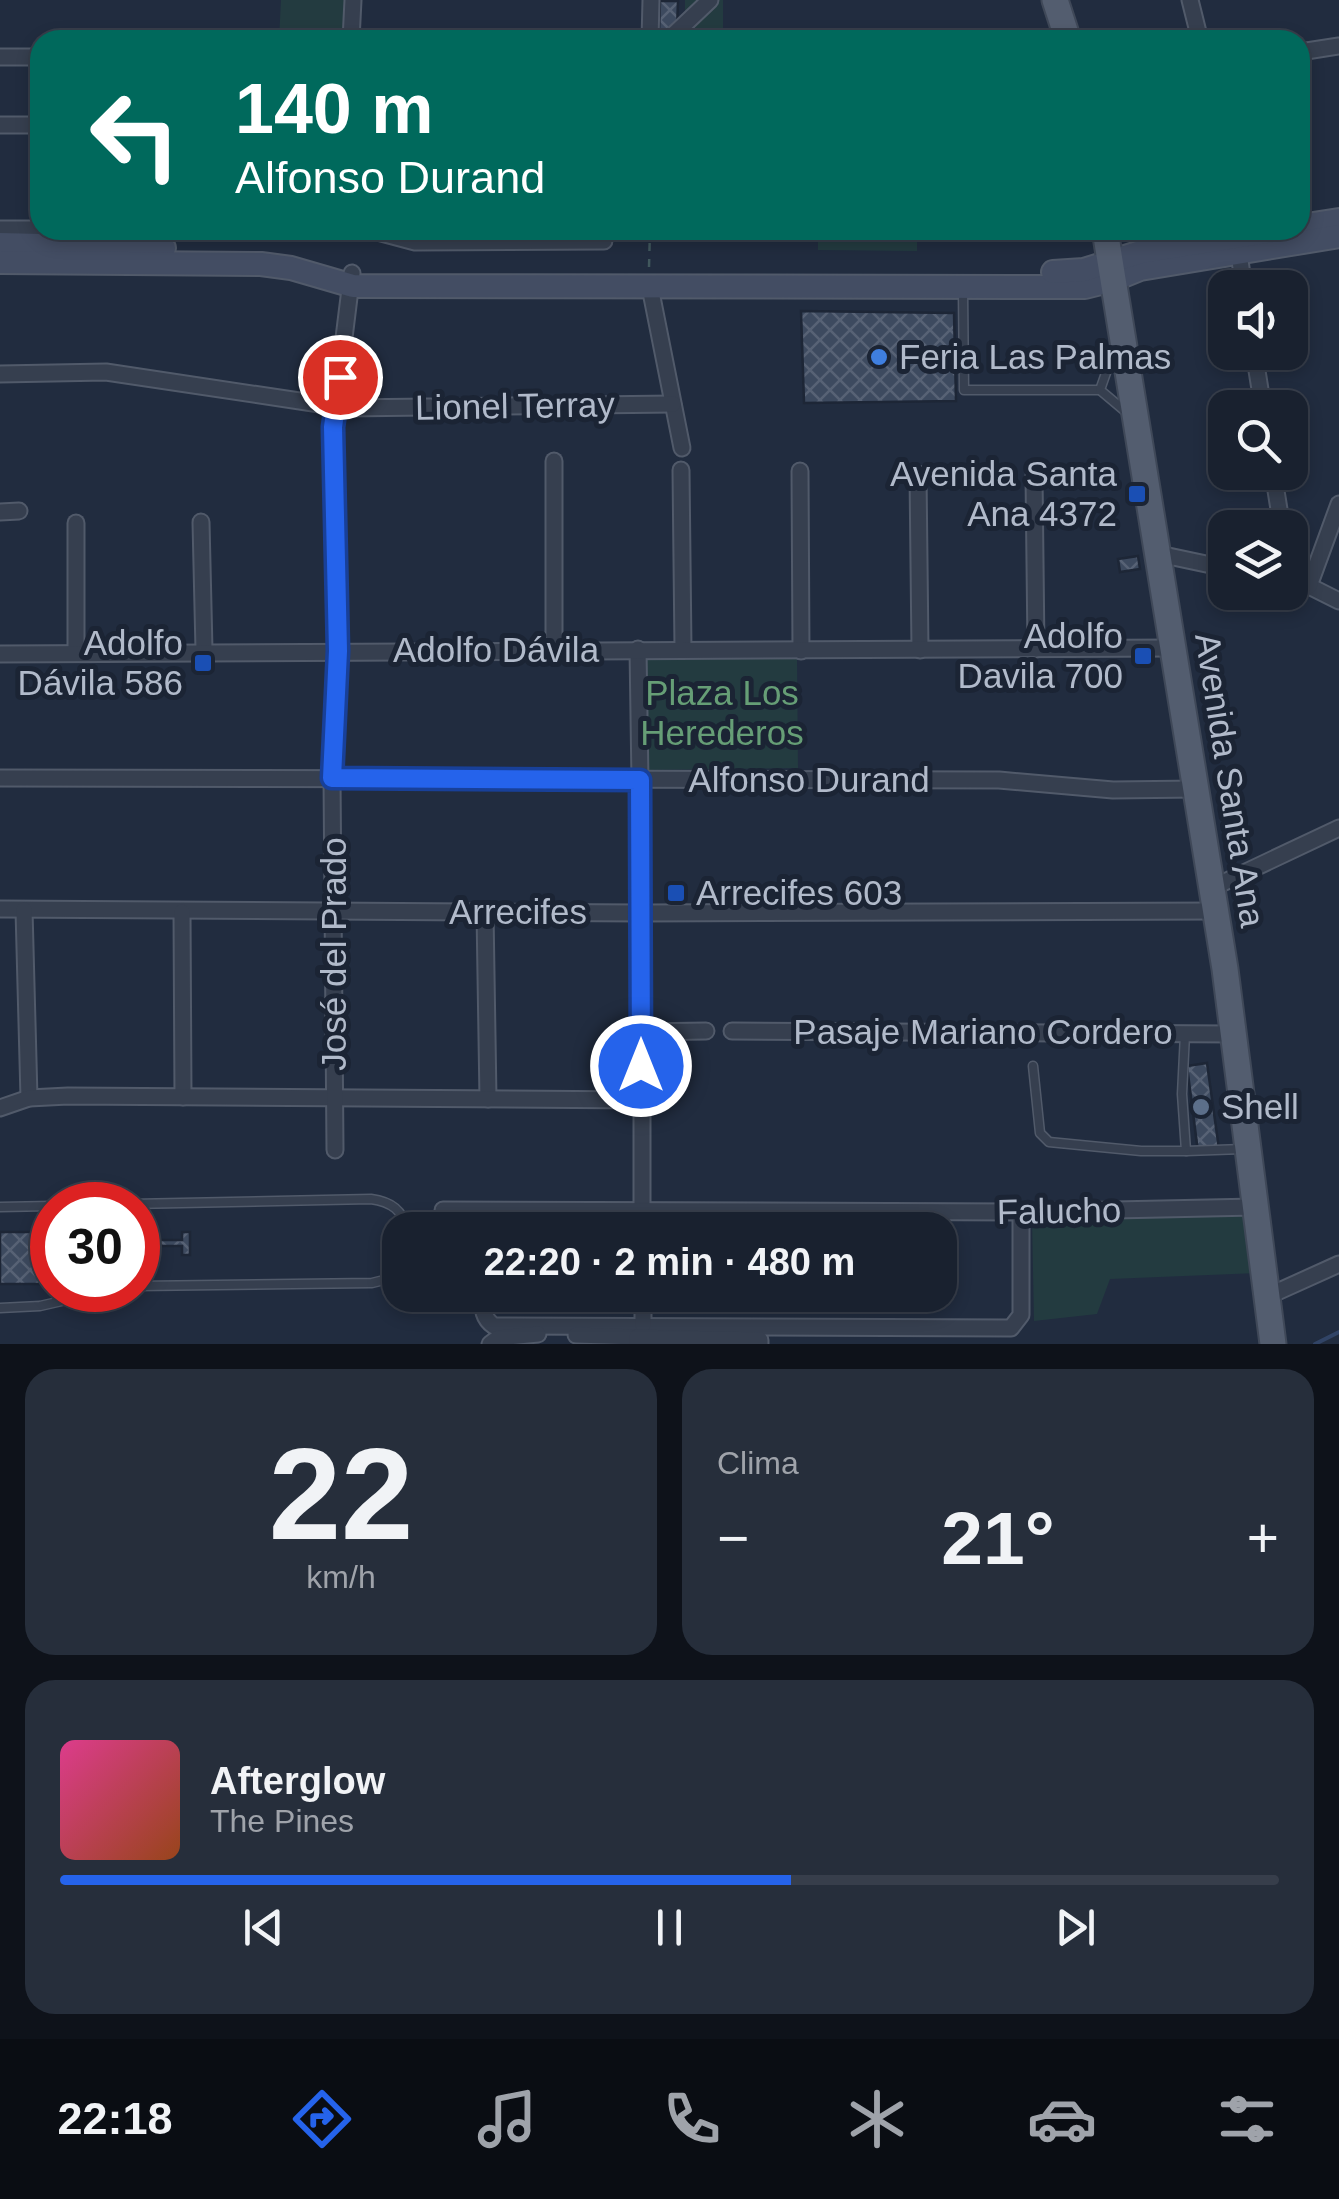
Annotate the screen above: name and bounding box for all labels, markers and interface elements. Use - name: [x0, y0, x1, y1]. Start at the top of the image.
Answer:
- icon: left: [70, 70, 200, 200]
- text: 140 m: [235, 70, 433, 148]
- text: Alfonso Durand: [235, 152, 545, 203]
- map controls: [1208, 270, 1308, 610]
- button: sound: [1208, 270, 1308, 370]
- pin: [298, 335, 383, 420]
- place label: Feria Las Palmas: [899, 337, 1171, 376]
- marker: Feria Las Palmas: [868, 346, 890, 368]
- icon: arrive: [313, 350, 368, 405]
- street label: Lionel Terray: [415, 384, 616, 427]
- button: search: [1208, 390, 1308, 490]
- place label: Avenida Santa Ana 4372: [890, 454, 1118, 533]
- marker: Avenida Santa Ana 4372: [1126, 483, 1148, 505]
- button: layers: [1208, 510, 1308, 610]
- place label: Adolfo Davila 700: [958, 616, 1123, 695]
- place label: Adolfo Dávila 586: [18, 623, 183, 702]
- street label: Adolfo Dávila: [393, 630, 600, 669]
- street label: Avenida Santa Ana: [1188, 630, 1273, 930]
- marker: Adolfo Davila 700: [1132, 645, 1154, 667]
- marker: Adolfo Dávila 586: [192, 652, 214, 674]
- park label: Plaza Los Herederos: [640, 673, 804, 752]
- street label: Alfonso Durand: [688, 760, 930, 799]
- street label: José del Prado: [314, 837, 353, 1071]
- place label: Arrecifes 603: [696, 873, 902, 912]
- marker: Arrecifes 603: [665, 882, 687, 904]
- street label: Arrecifes: [449, 892, 587, 931]
- street label: Pasaje Mariano Cordero: [793, 1012, 1173, 1051]
- position arrow: [589, 1014, 693, 1118]
- place label: Shell: [1221, 1087, 1299, 1126]
- marker: Shell: [1190, 1096, 1212, 1118]
- speed limit sign: 30: [30, 1182, 160, 1312]
- street label: Falucho: [996, 1190, 1122, 1231]
- text: 22:20 · 2 min · 480 m: [484, 1241, 855, 1283]
- text: 22: [269, 1421, 413, 1567]
- text: Clima: [717, 1445, 799, 1481]
- text: 21°: [941, 1496, 1055, 1580]
- text: −: [717, 1507, 749, 1569]
- text: +: [1247, 1507, 1279, 1569]
- text: km/h: [306, 1559, 376, 1595]
- text: Afterglow: [210, 1760, 385, 1802]
- text: The Pines: [210, 1803, 354, 1839]
- icon: previous: [236, 1900, 291, 1955]
- icon: pause: [642, 1900, 697, 1955]
- icon: next: [1048, 1900, 1103, 1955]
- icon: directions: [287, 2084, 357, 2154]
- icon: music: [472, 2084, 542, 2154]
- icon: phone: [657, 2084, 727, 2154]
- icon: climate: [842, 2084, 912, 2154]
- icon: car: [1027, 2084, 1097, 2154]
- icon: filters: [1212, 2084, 1282, 2154]
- text: 22:18: [57, 2093, 173, 2144]

